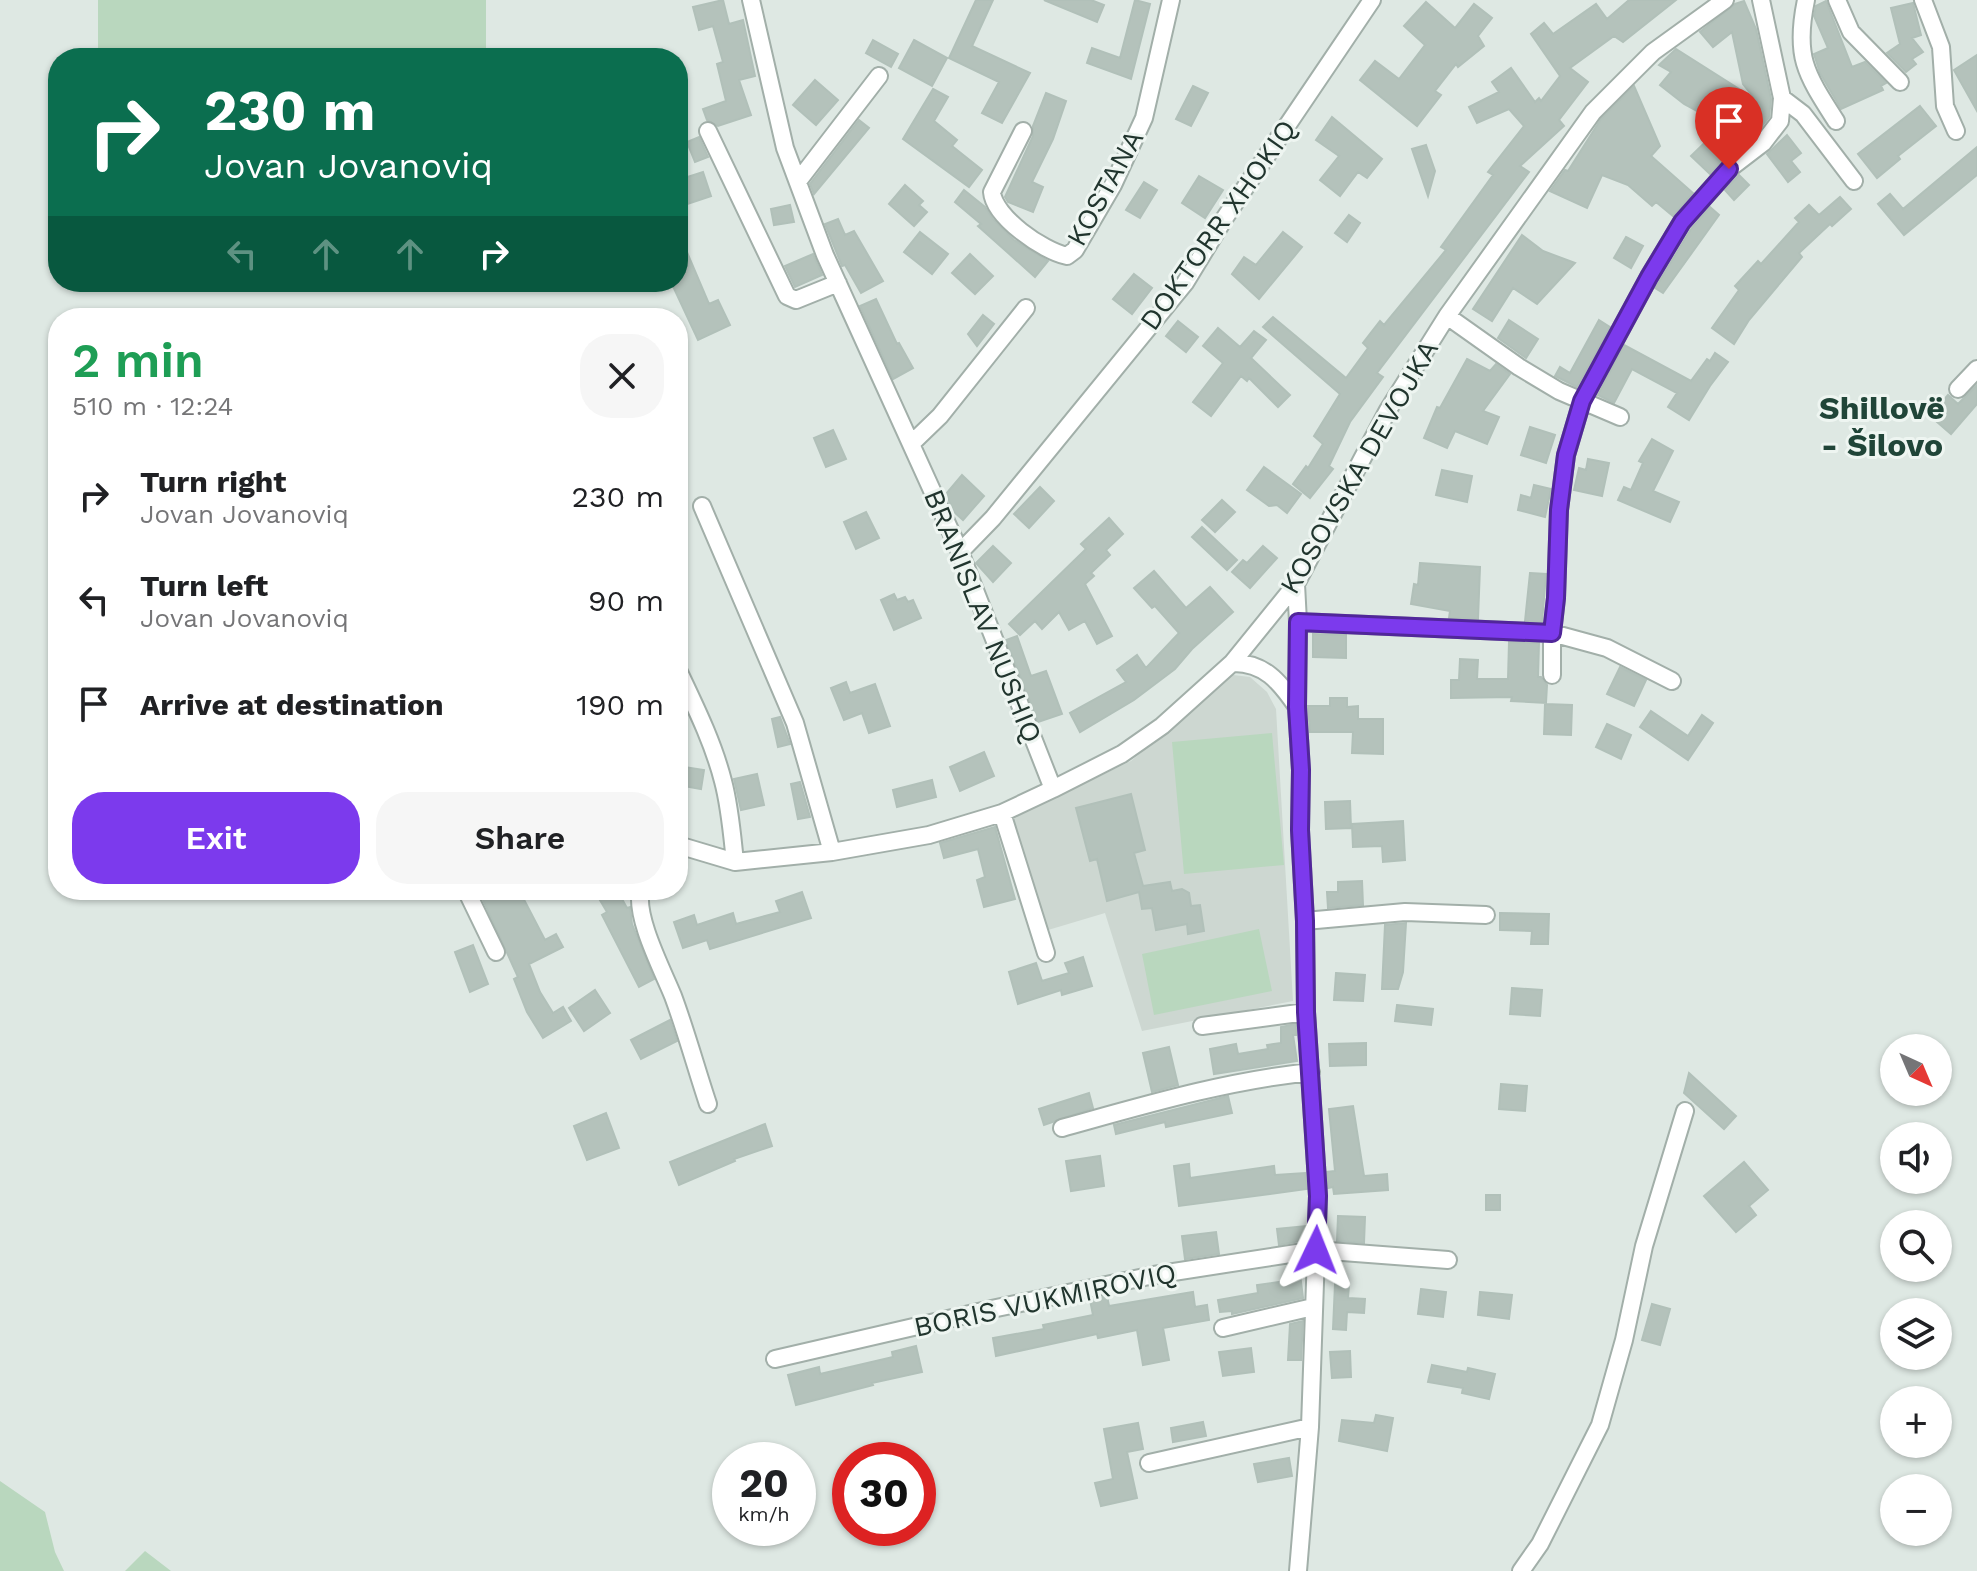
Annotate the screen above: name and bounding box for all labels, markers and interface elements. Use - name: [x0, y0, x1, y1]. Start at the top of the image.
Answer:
- text: 230 m: [204, 78, 375, 144]
- icon: right: [72, 80, 176, 184]
- pin: [1695, 87, 1763, 169]
- icon: arrive: [1707, 99, 1751, 143]
- street label: DOKTORR XHOKIQ: [1133, 113, 1303, 337]
- street label: KOSTANA: [1060, 124, 1150, 252]
- text: Jovan Jovanoviq: [204, 145, 493, 187]
- icon: left: [220, 232, 264, 276]
- icon: ahead: [304, 232, 348, 276]
- icon: ahead: [388, 232, 432, 276]
- icon: right: [472, 232, 516, 276]
- text: 2 min: [72, 332, 204, 389]
- button: close: [580, 334, 664, 418]
- street label: KOSOVSKA DEVOJKA: [1273, 334, 1445, 600]
- district label: Shillovë - Šilovo: [1819, 389, 1945, 464]
- text: 510 m · 12:24: [72, 391, 233, 421]
- text: Turn right: [140, 464, 286, 499]
- icon: right: [72, 474, 116, 518]
- text: 230 m: [572, 479, 664, 514]
- street label: BRANISLAV NUSHIQ: [917, 484, 1049, 748]
- text: Jovan Jovanoviq: [140, 499, 349, 529]
- text: Turn left: [140, 568, 268, 603]
- icon: left: [72, 578, 116, 622]
- text: 90 m: [588, 583, 664, 618]
- text: Jovan Jovanoviq: [140, 603, 349, 633]
- icon: arrive: [72, 682, 116, 726]
- text: Arrive at destination: [140, 687, 444, 722]
- text: 190 m: [576, 687, 664, 722]
- button: Exit: [72, 792, 360, 884]
- button: Share: [376, 792, 664, 884]
- north arrow: [1880, 1034, 1952, 1106]
- map controls: [1880, 1034, 1952, 1546]
- button: sound: [1880, 1122, 1952, 1194]
- position arrow: [1274, 1208, 1358, 1292]
- button: search: [1880, 1210, 1952, 1282]
- street label: BORIS VUKMIROVIQ: [911, 1256, 1179, 1344]
- button: layers: [1880, 1298, 1952, 1370]
- button: +: [1880, 1386, 1952, 1458]
- speed limit sign: 30: [832, 1442, 936, 1546]
- text: 20: [739, 1460, 789, 1507]
- button: −: [1880, 1474, 1952, 1546]
- text: km/h: [738, 1502, 790, 1526]

